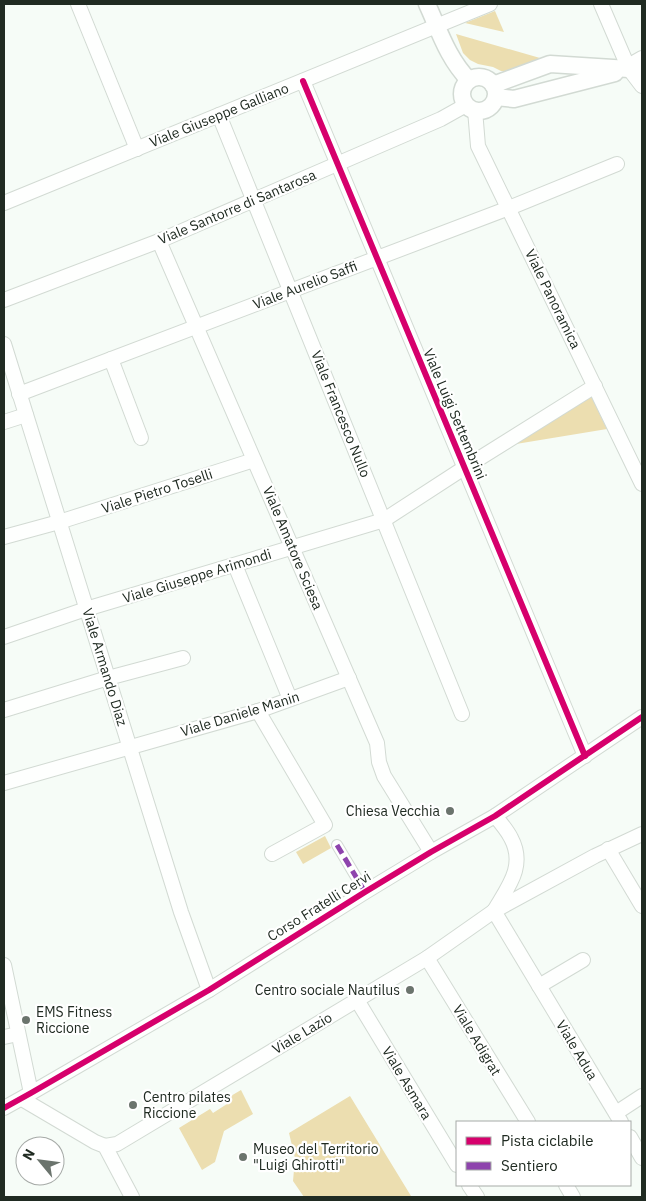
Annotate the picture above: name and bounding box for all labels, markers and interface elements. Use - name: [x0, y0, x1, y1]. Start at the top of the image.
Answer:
- street label: Viale Giuseppe Galliano: [147, 79, 291, 151]
- street label: Viale Santorre di Santarosa: [155, 165, 319, 248]
- street label: Viale Panoramica: [521, 246, 585, 352]
- street label: Viale Aurelio Saffi: [250, 257, 360, 313]
- street label: Viale Luigi Settembrini: [419, 346, 491, 482]
- street label: Viale Francesco Nullo: [307, 348, 375, 480]
- street label: Viale Pietro Toselli: [99, 465, 215, 517]
- street label: Viale Amatore Sciesa: [259, 484, 327, 613]
- street label: Viale Giuseppe Arimondi: [121, 545, 273, 607]
- street label: Viale Armando Diaz: [79, 606, 132, 729]
- street label: Viale Daniele Manin: [178, 687, 302, 741]
- place label: Chiesa Vecchia: [346, 802, 441, 820]
- marker: Chiesa Vecchia: [444, 805, 456, 817]
- street label: Corso Fratelli Cervi: [264, 867, 374, 945]
- place label: Centro sociale Nautilus: [255, 981, 400, 999]
- marker: Centro sociale Nautilus: [404, 984, 416, 996]
- street label: Viale Adigrat: [449, 1001, 505, 1079]
- place label: EMS Fitness Riccione: [36, 1003, 113, 1037]
- street label: Viale Lazio: [269, 1008, 335, 1058]
- marker: EMS Fitness Riccione: [20, 1014, 32, 1026]
- street label: Viale Adua: [552, 1017, 602, 1084]
- street label: Viale Asmara: [378, 1043, 436, 1123]
- place label: Centro pilates Riccione: [143, 1088, 231, 1122]
- marker: Centro pilates Riccione: [127, 1099, 139, 1111]
- legend: [456, 1121, 631, 1186]
- text: Pista ciclabile: [501, 1131, 594, 1150]
- north arrow: [15, 1136, 65, 1186]
- place label: Museo del Territorio "Luigi Ghirotti": [253, 1140, 379, 1174]
- text: N: [18, 1146, 39, 1163]
- marker: Museo del Territorio "Luigi Ghirotti": [237, 1151, 249, 1163]
- text: Sentiero: [501, 1156, 558, 1175]

